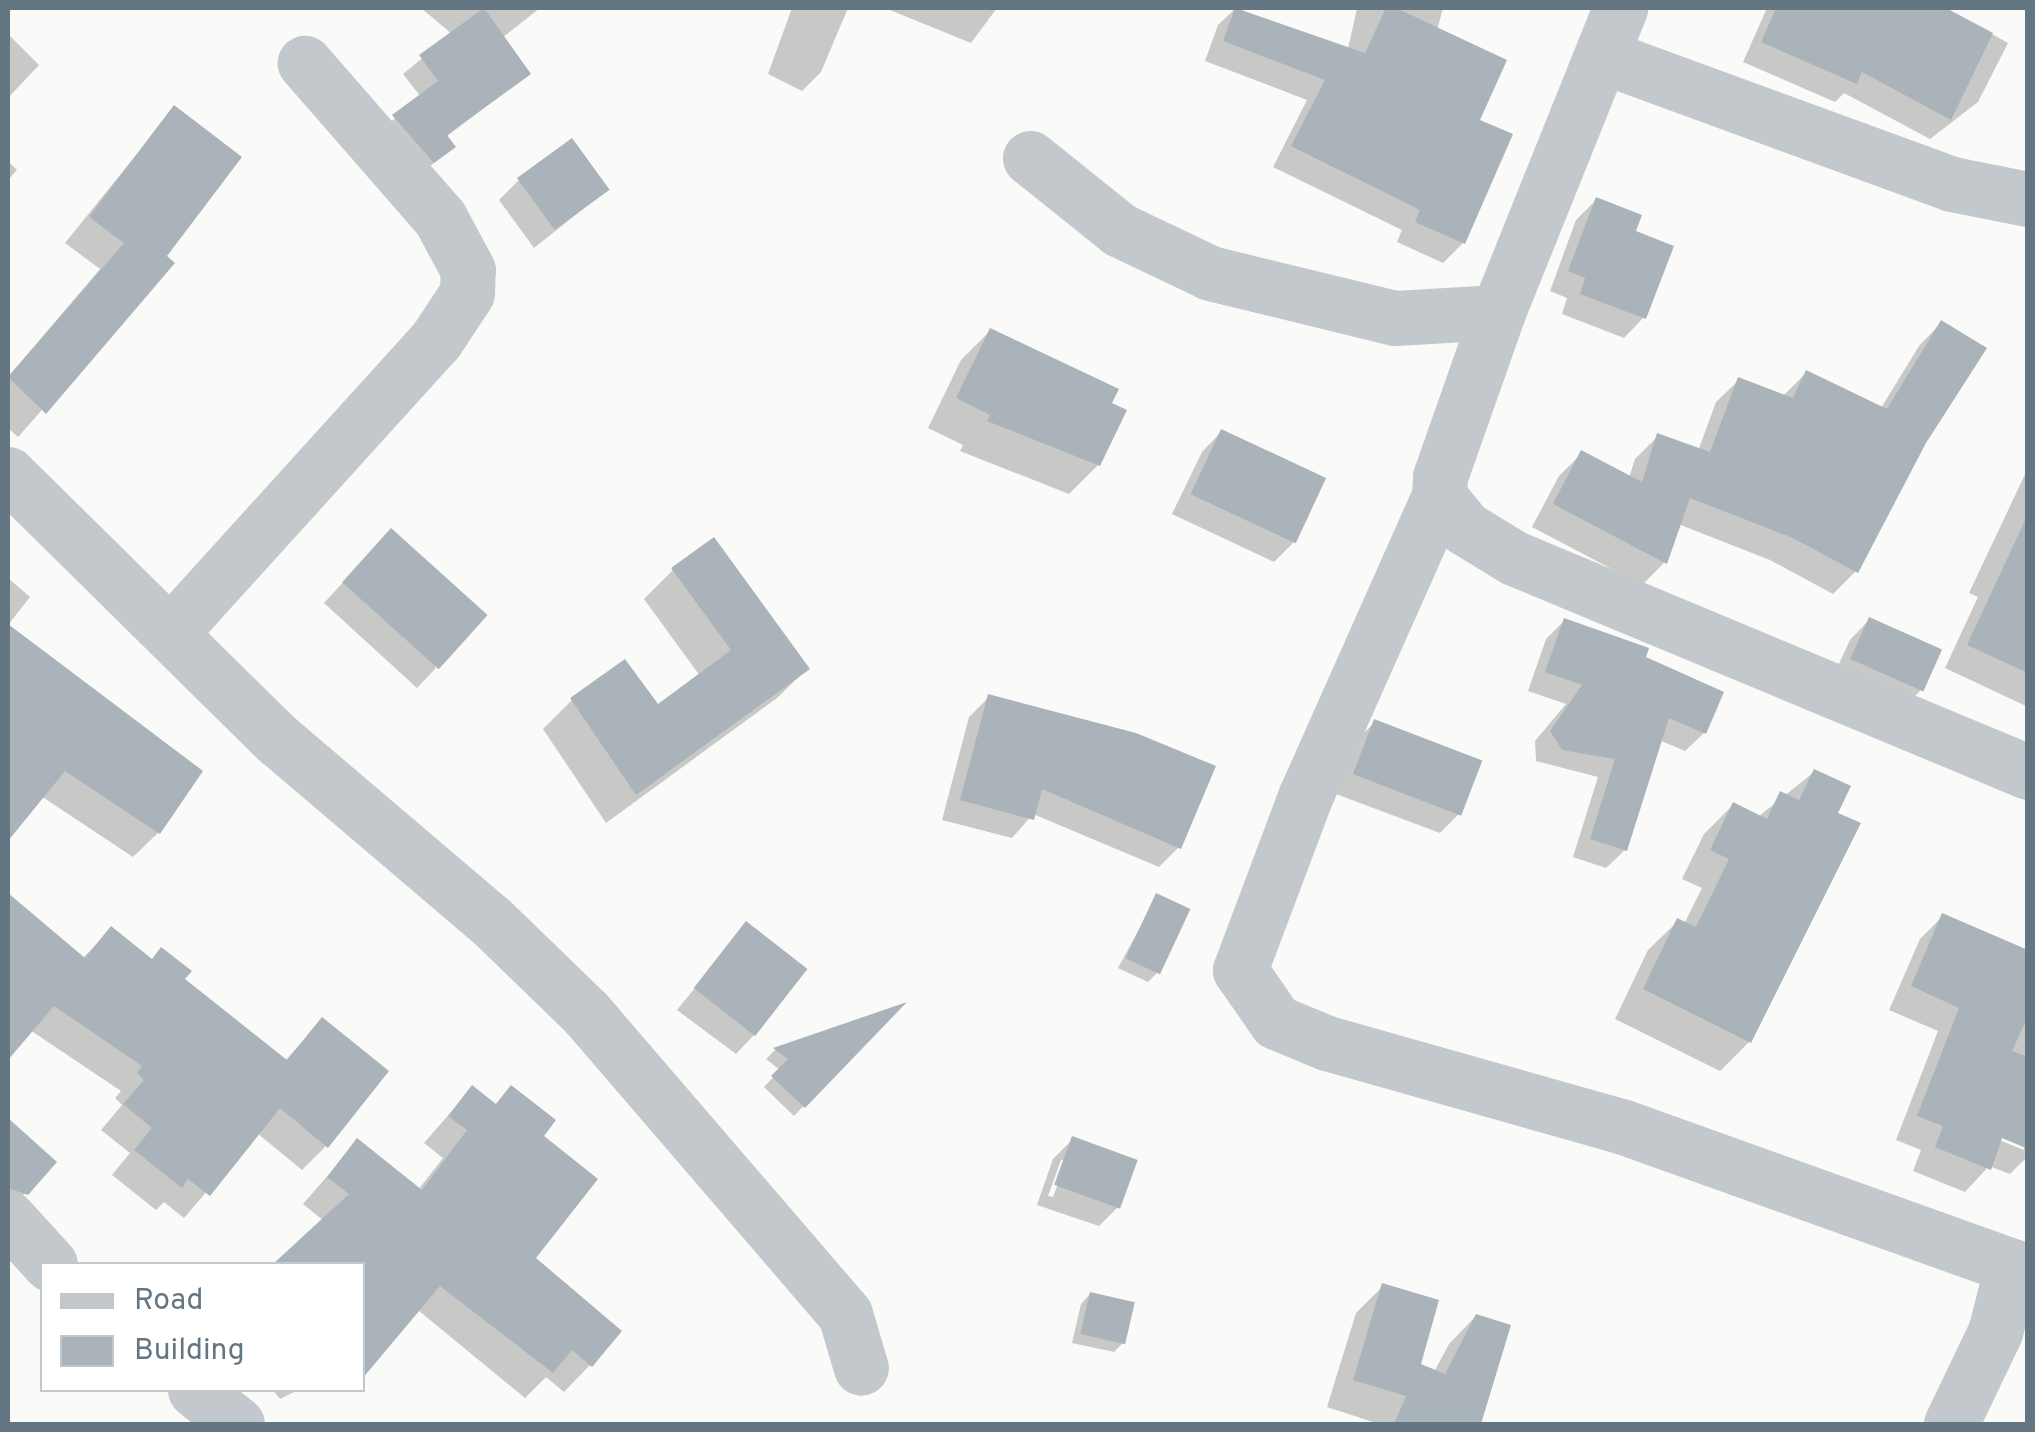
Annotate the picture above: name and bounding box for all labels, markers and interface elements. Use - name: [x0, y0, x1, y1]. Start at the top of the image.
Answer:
- legend: [40, 1262, 365, 1392]
- text: Road: [134, 1283, 203, 1320]
- text: Building: [134, 1333, 245, 1370]

